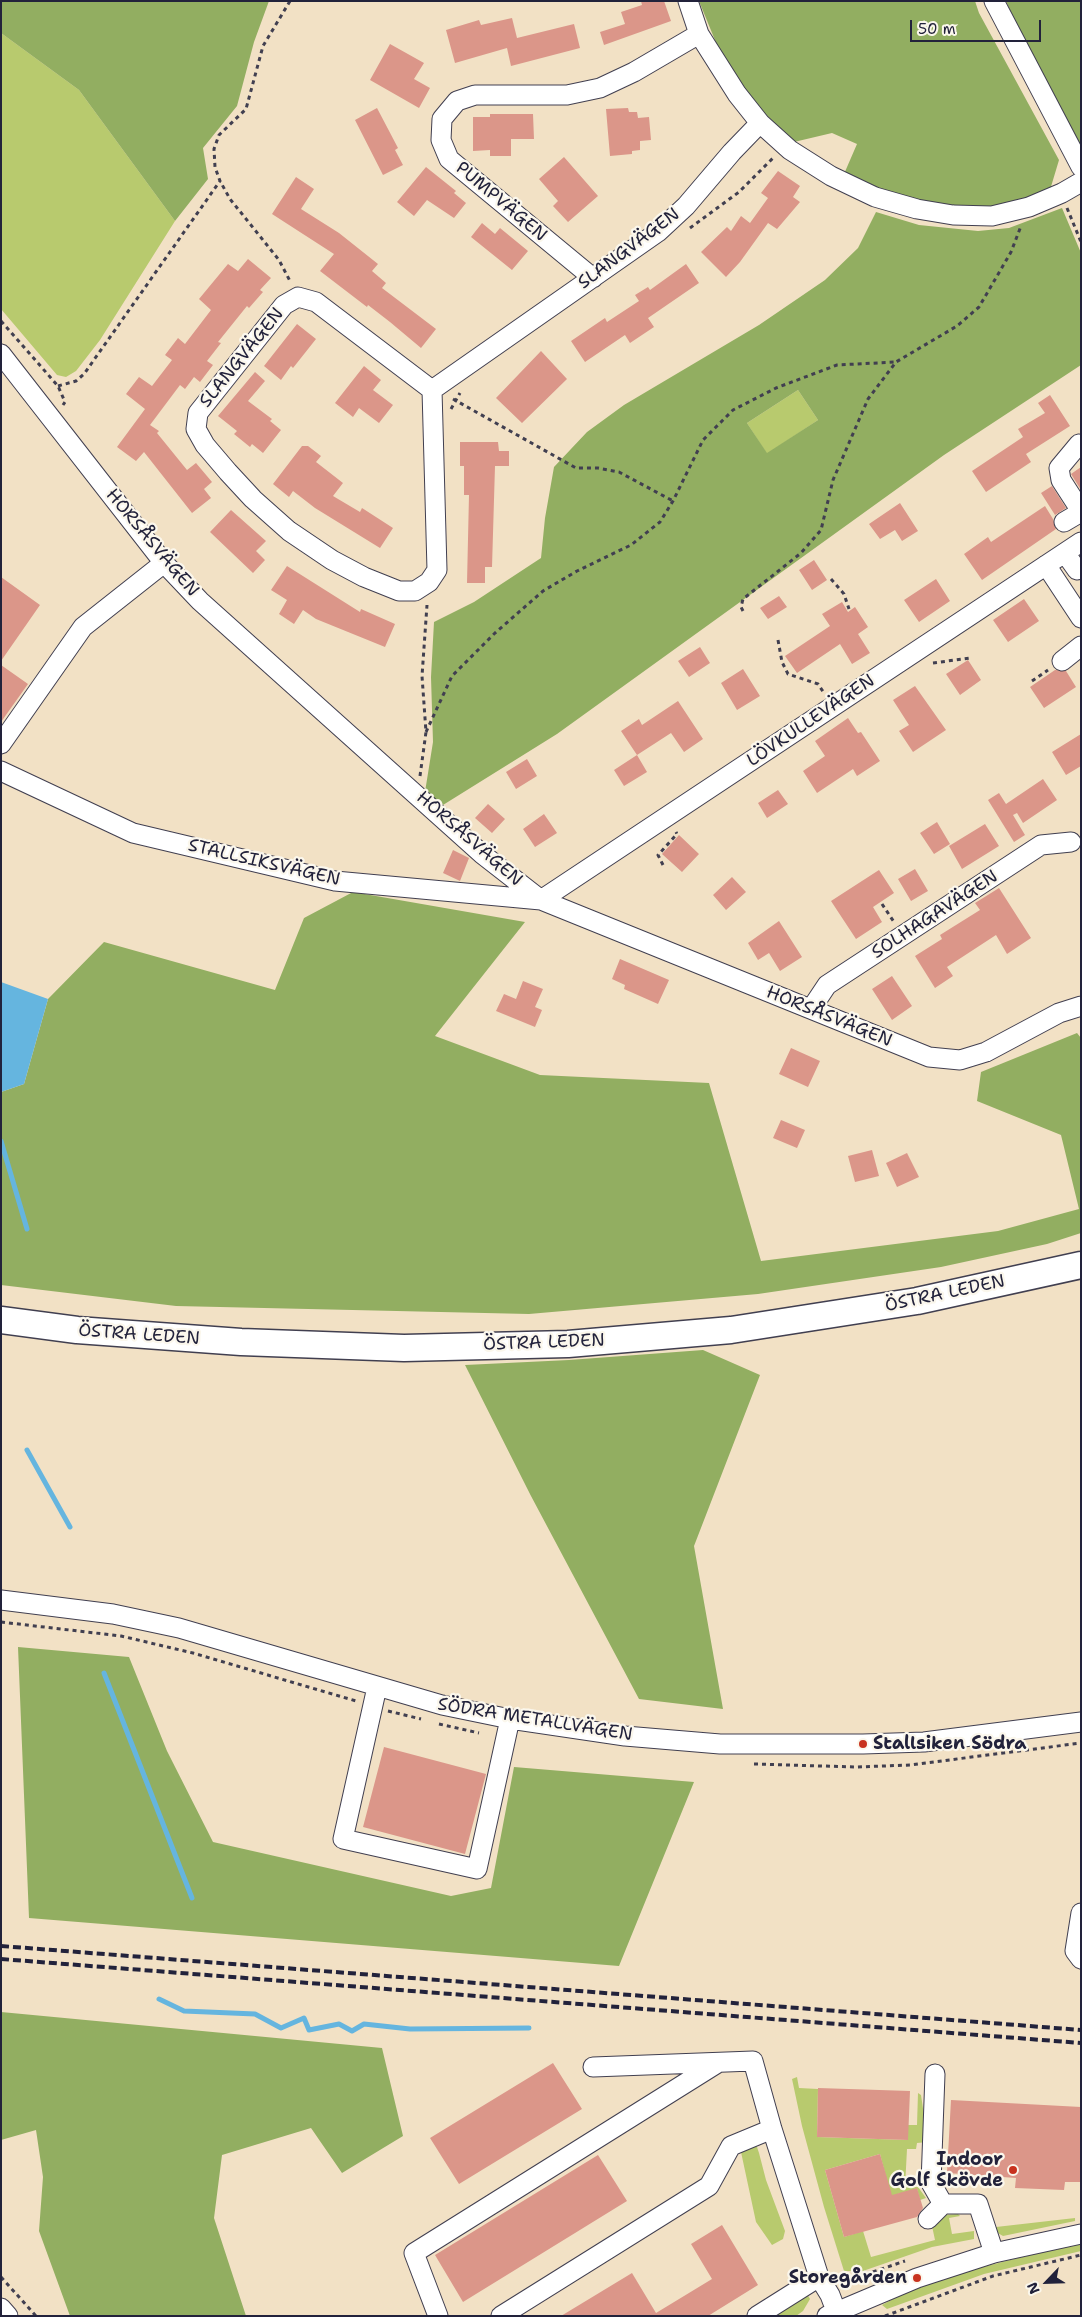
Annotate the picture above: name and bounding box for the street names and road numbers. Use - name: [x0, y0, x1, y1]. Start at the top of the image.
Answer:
- street label: PUMPVÄGEN: [451, 158, 551, 246]
- street label: SLANGVÄGEN: [574, 204, 684, 294]
- street label: SLANGVÄGEN: [195, 304, 289, 412]
- street label: HORSÅSVÄGEN: [101, 485, 203, 601]
- street label: LÖVKULLEVÄGEN: [743, 670, 879, 772]
- street label: HORSÅSVÄGEN: [411, 787, 527, 891]
- street label: STALLSIKSVÄGEN: [186, 835, 342, 891]
- street label: SOLHAGAVÄGEN: [868, 866, 1002, 964]
- street label: HORSÅSVÄGEN: [763, 982, 895, 1052]
- street label: ÖSTRA LEDEN: [883, 1271, 1007, 1317]
- street label: ÖSTRA LEDEN: [77, 1320, 201, 1350]
- street label: ÖSTRA LEDEN: [483, 1330, 605, 1356]
- street label: SÖDRA METALLVÄGEN: [436, 1694, 634, 1746]

